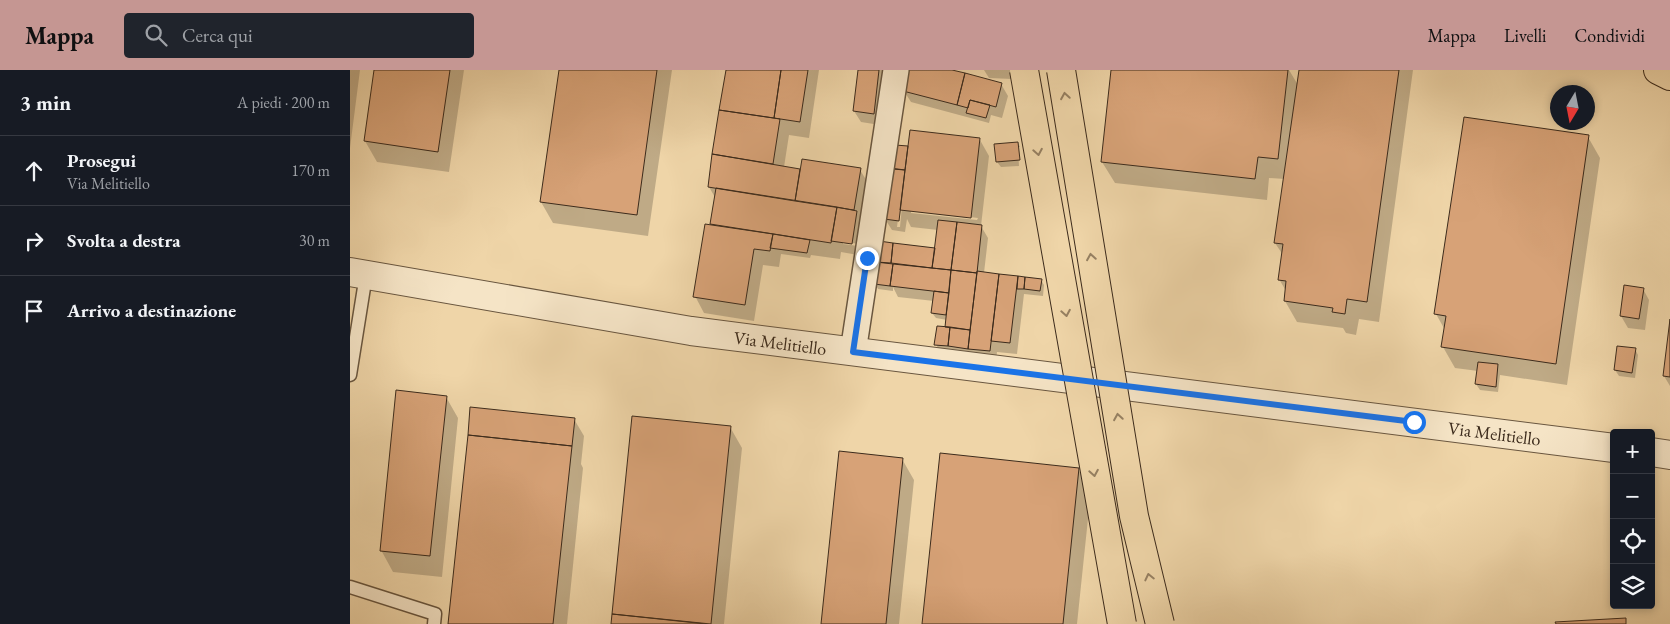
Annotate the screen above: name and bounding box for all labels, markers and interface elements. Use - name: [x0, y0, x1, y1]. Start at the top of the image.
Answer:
- search box: [124, 13, 474, 58]
- text: Mappa: [25, 20, 94, 51]
- icon: search: [142, 21, 170, 49]
- text: Cerca qui: [182, 23, 253, 48]
- text: Mappa: [1427, 24, 1476, 47]
- text: Livelli: [1504, 24, 1546, 47]
- text: Condividi: [1574, 24, 1645, 47]
- north arrow: [1550, 85, 1595, 130]
- text: 3 min: [20, 89, 71, 116]
- text: A piedi · 200 m: [237, 92, 330, 113]
- one-way arrow: [1060, 92, 1070, 101]
- text: Prosegui: [67, 148, 136, 173]
- one-way arrow: [1033, 148, 1043, 157]
- icon: ahead: [20, 157, 48, 185]
- text: 170 m: [291, 160, 330, 181]
- text: Via Melitiello: [67, 173, 150, 194]
- icon: right: [20, 227, 48, 255]
- text: Svolta a destra: [67, 228, 181, 253]
- text: 30 m: [299, 230, 330, 251]
- route end: [856, 247, 879, 270]
- one-way arrow: [1087, 252, 1097, 261]
- icon: arrive: [20, 297, 48, 325]
- text: Arrivo a destinazione: [67, 298, 236, 323]
- one-way arrow: [1061, 308, 1071, 317]
- street label: Via Melitiello: [732, 325, 828, 360]
- route start: [1403, 411, 1426, 434]
- one-way arrow: [1113, 413, 1123, 421]
- street label: Via Melitiello: [1447, 416, 1542, 450]
- map controls: [1610, 429, 1655, 609]
- button: +: [1610, 429, 1655, 474]
- one-way arrow: [1089, 468, 1099, 477]
- button: −: [1610, 474, 1655, 519]
- button: locate: [1610, 519, 1655, 564]
- button: layers: [1610, 564, 1655, 609]
- one-way arrow: [1144, 572, 1155, 581]

